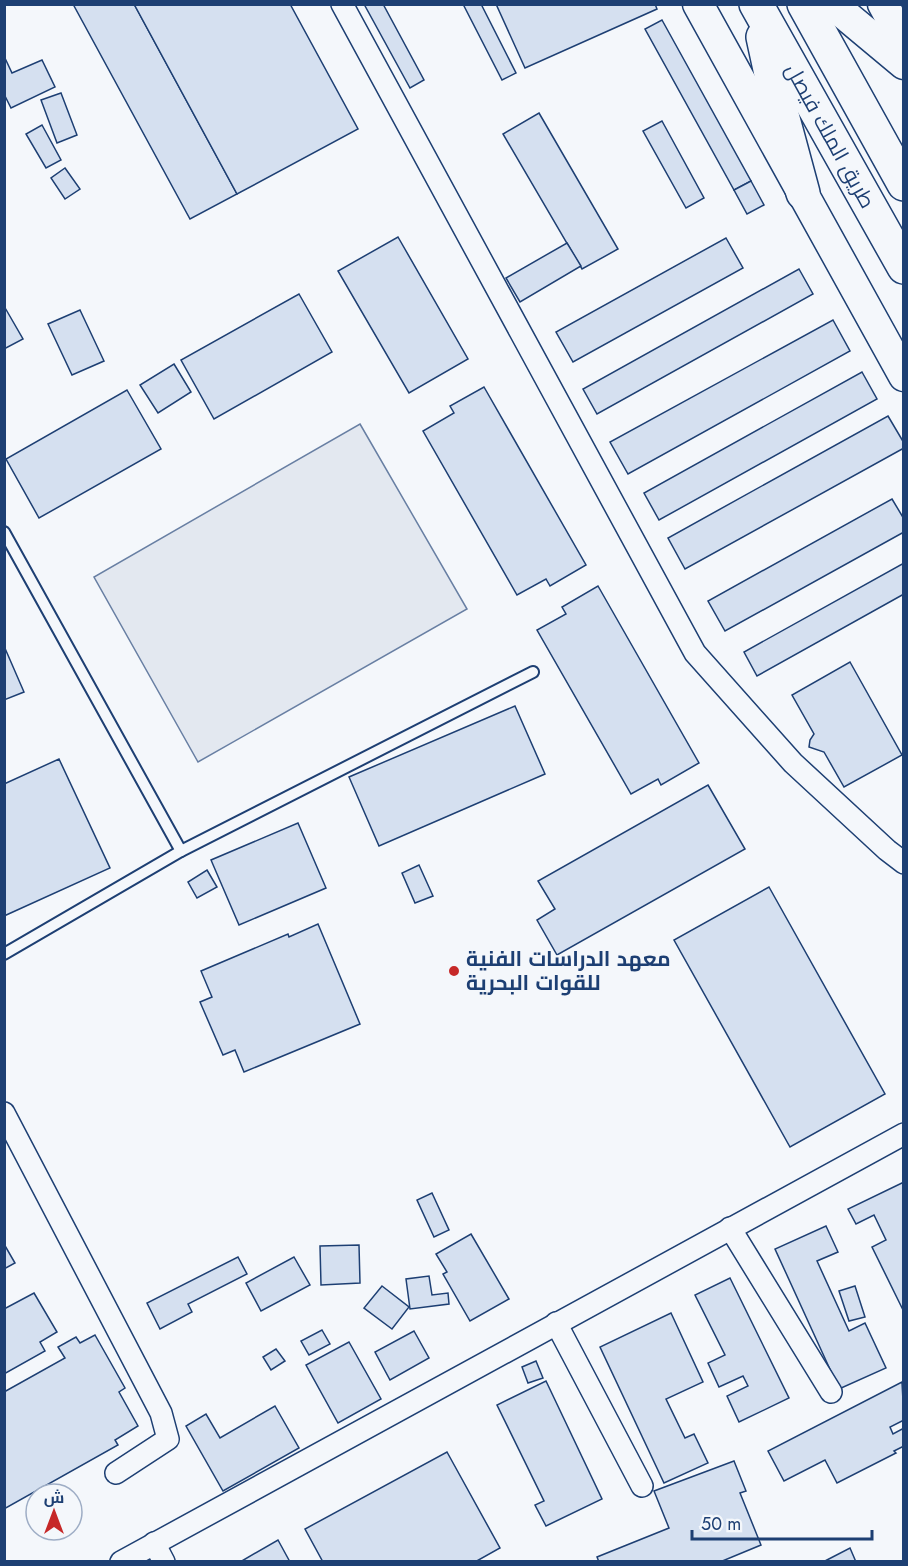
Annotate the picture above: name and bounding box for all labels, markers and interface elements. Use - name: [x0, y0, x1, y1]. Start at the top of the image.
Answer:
- street label: طريق الملك فيصل: [778, 58, 882, 214]
- place label: معهد الدراسات الفنية للقوات البحرية: [466, 944, 671, 998]
- marker: معهد الدراسات الفنية للقوات البحرية: [447, 964, 461, 978]
- north arrow: [24, 1482, 84, 1542]
- text: ش: [44, 1486, 64, 1509]
- scale bar: [692, 1503, 872, 1541]
- text: 50 m: [701, 1511, 741, 1537]

